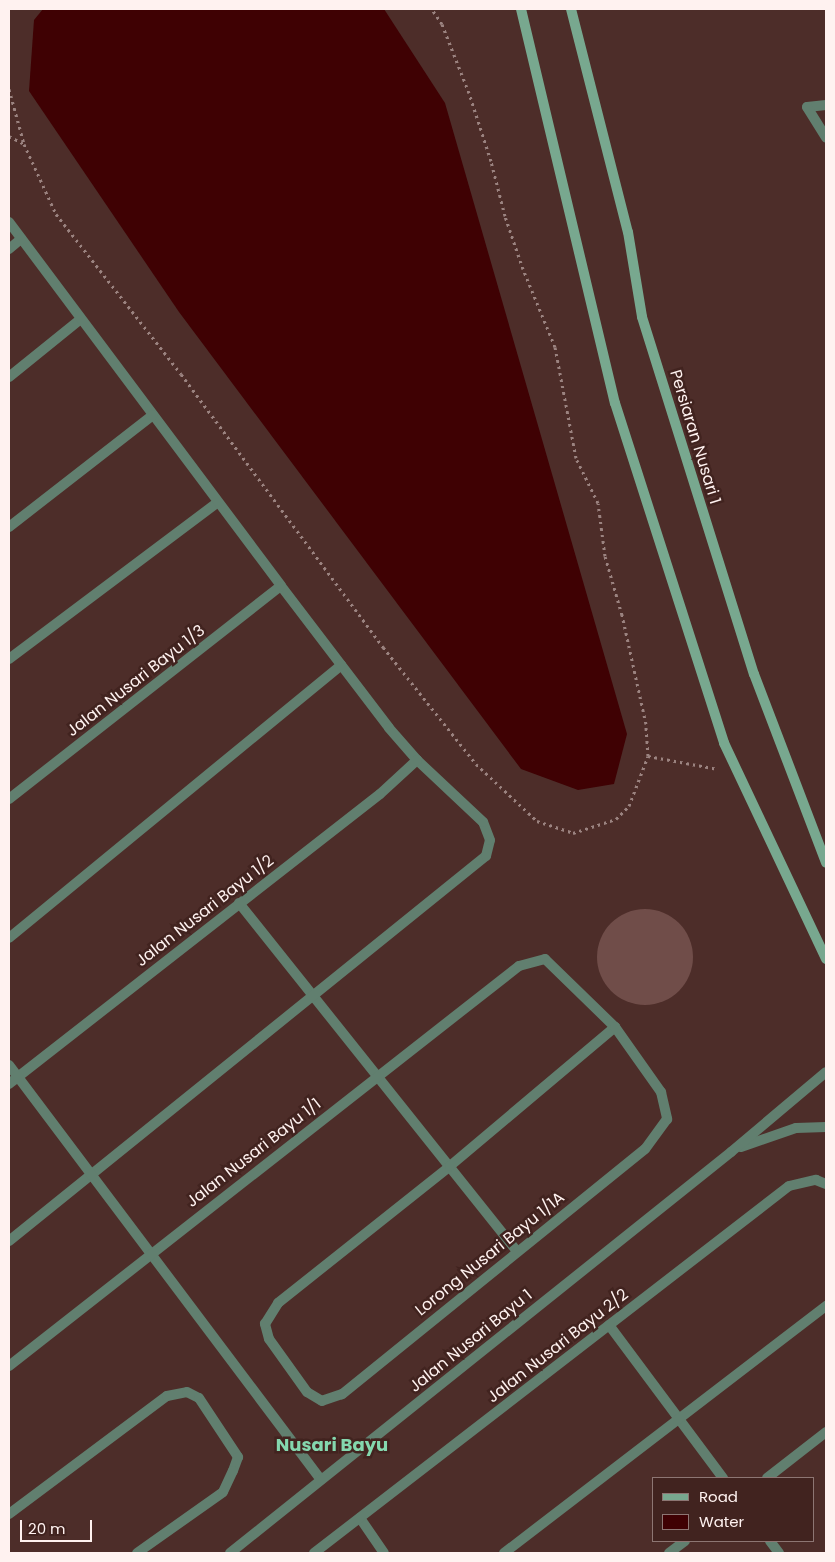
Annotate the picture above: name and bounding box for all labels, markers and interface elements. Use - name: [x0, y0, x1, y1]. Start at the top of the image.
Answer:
- street label: Persiaran Nusari 1: [665, 367, 725, 507]
- street label: Jalan Nusari Bayu 1/3: [63, 621, 209, 741]
- street label: Jalan Nusari Bayu 1/2: [132, 851, 278, 971]
- street label: Jalan Nusari Bayu 1/1: [183, 1095, 325, 1211]
- street label: Lorong Nusari Bayu 1/1A: [412, 1188, 568, 1320]
- street label: Jalan Nusari Bayu 2/2: [484, 1285, 632, 1407]
- street label: Jalan Nusari Bayu 1: [406, 1286, 536, 1396]
- district label: Nusari Bayu: [276, 1434, 388, 1456]
- legend: [652, 1477, 815, 1542]
- text: Road: [699, 1486, 738, 1507]
- scale bar: [22, 1510, 95, 1542]
- text: Water: [699, 1511, 744, 1532]
- text: 20 m: [28, 1518, 66, 1539]

